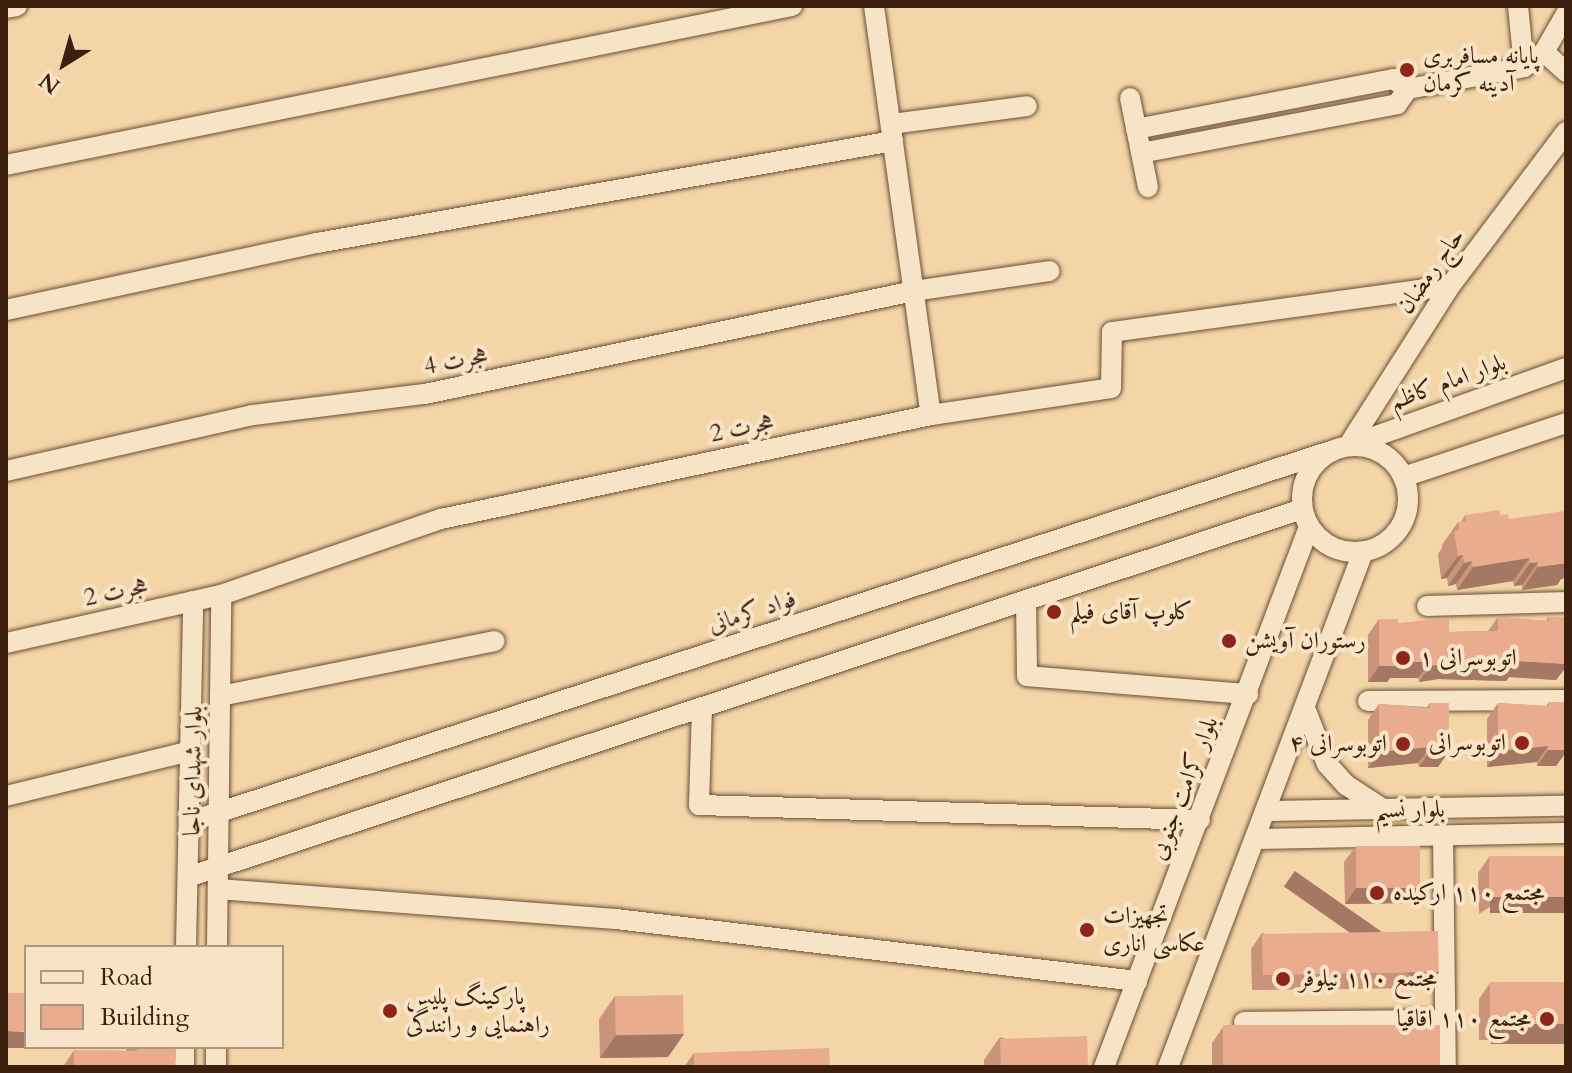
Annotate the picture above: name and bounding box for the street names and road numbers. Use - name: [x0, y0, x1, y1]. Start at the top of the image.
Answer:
- street label: حاج رمضان: [1391, 223, 1471, 319]
- street label: هجرت 4: [421, 341, 491, 381]
- street label: بلوار امام کاظم: [1386, 348, 1510, 416]
- street label: هجرت 2: [707, 407, 777, 449]
- street label: هجرت 2: [81, 571, 151, 613]
- street label: فواد کرمانی: [705, 584, 799, 640]
- street label: بلوار شهدای ناجا: [177, 706, 209, 836]
- street label: بلوار کرامت جنوبی: [1143, 712, 1225, 864]
- street label: بلوار نسیم: [1375, 795, 1445, 825]

